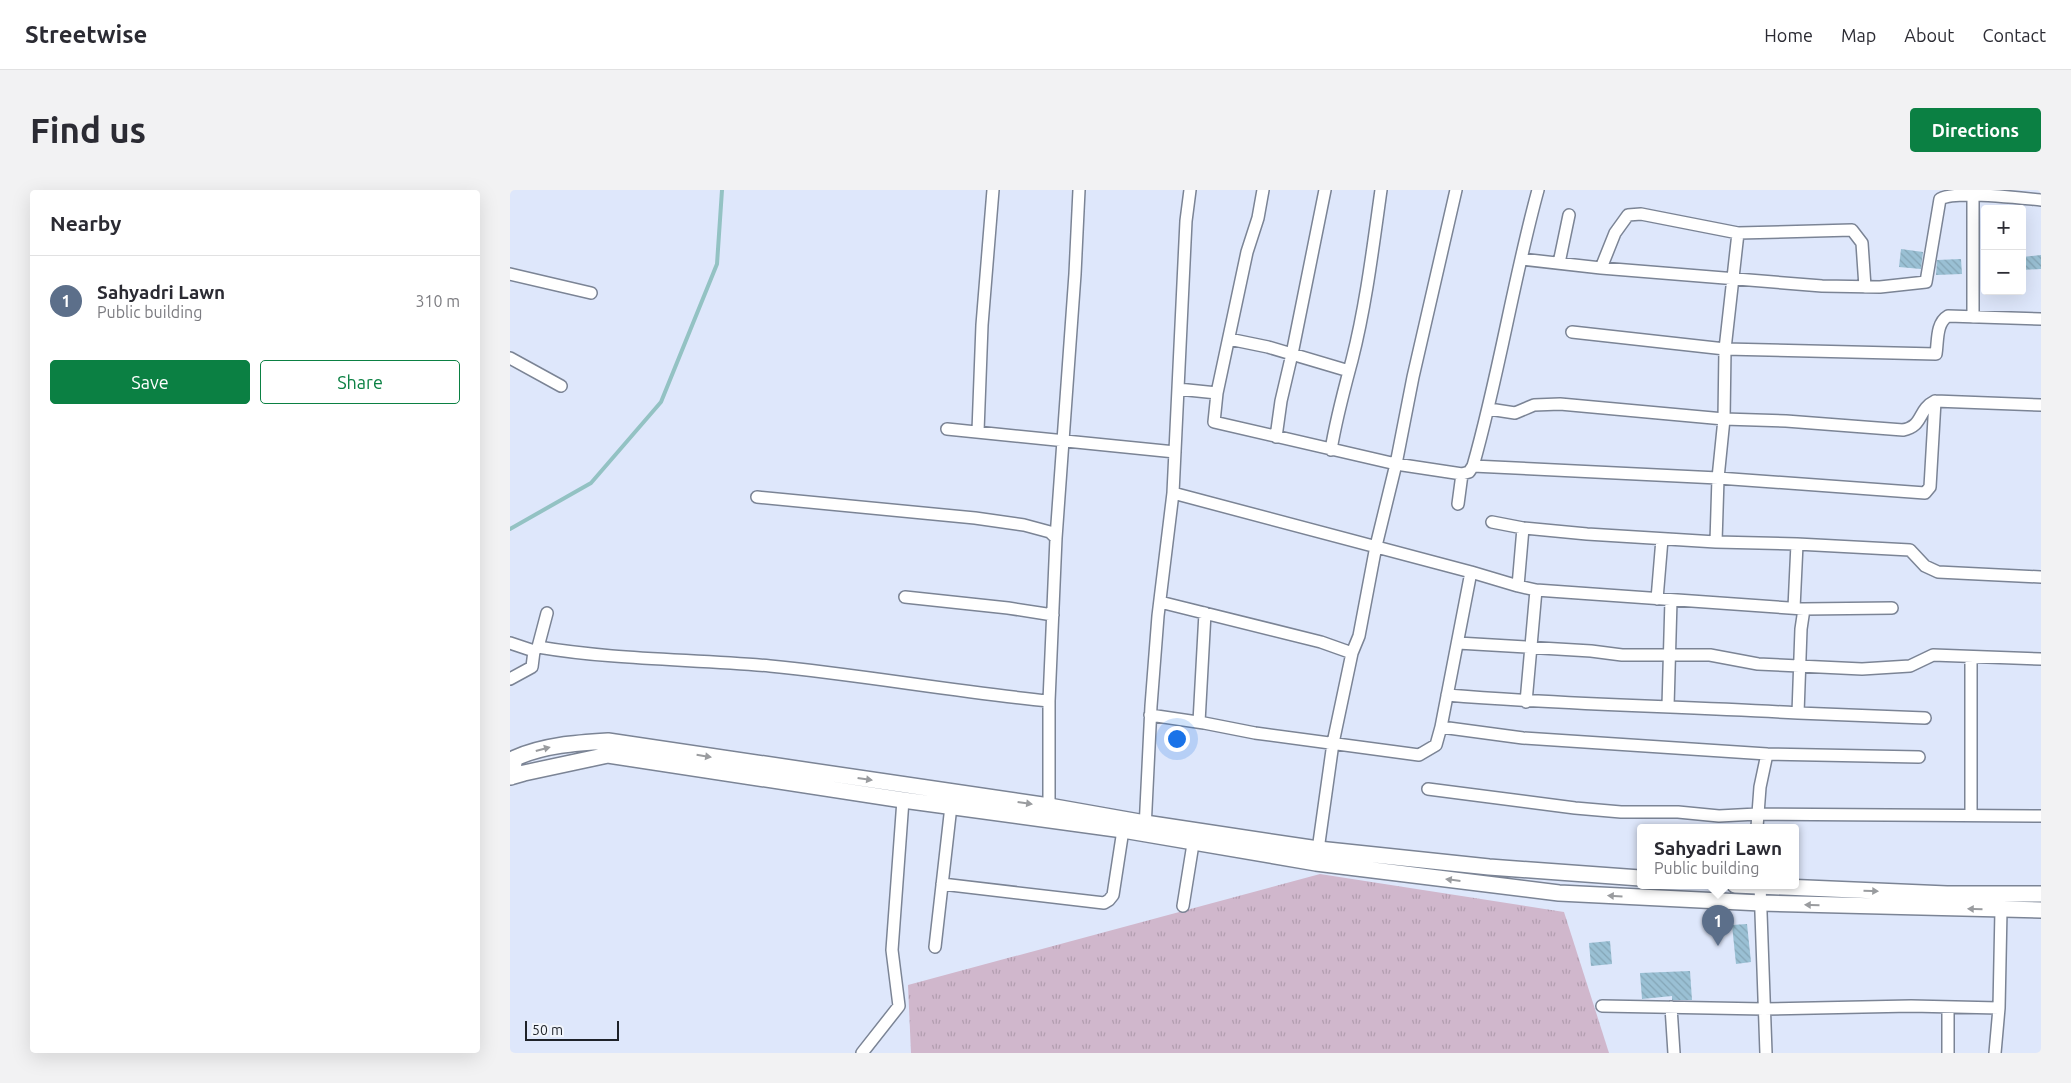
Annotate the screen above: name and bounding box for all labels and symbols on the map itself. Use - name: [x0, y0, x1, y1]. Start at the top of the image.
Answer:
- your location: [1164, 726, 1190, 752]
- one-way arrow: [536, 745, 551, 753]
- one-way arrow: [696, 752, 712, 760]
- one-way arrow: [857, 776, 873, 784]
- one-way arrow: [1018, 799, 1034, 807]
- one-way arrow: [1445, 876, 1461, 884]
- one-way arrow: [1863, 887, 1879, 895]
- one-way arrow: [1607, 891, 1623, 899]
- one-way arrow: [1804, 900, 1820, 908]
- pin: 1: [1702, 905, 1734, 946]
- one-way arrow: [1967, 905, 1983, 913]
- scale bar: [525, 1018, 619, 1041]

